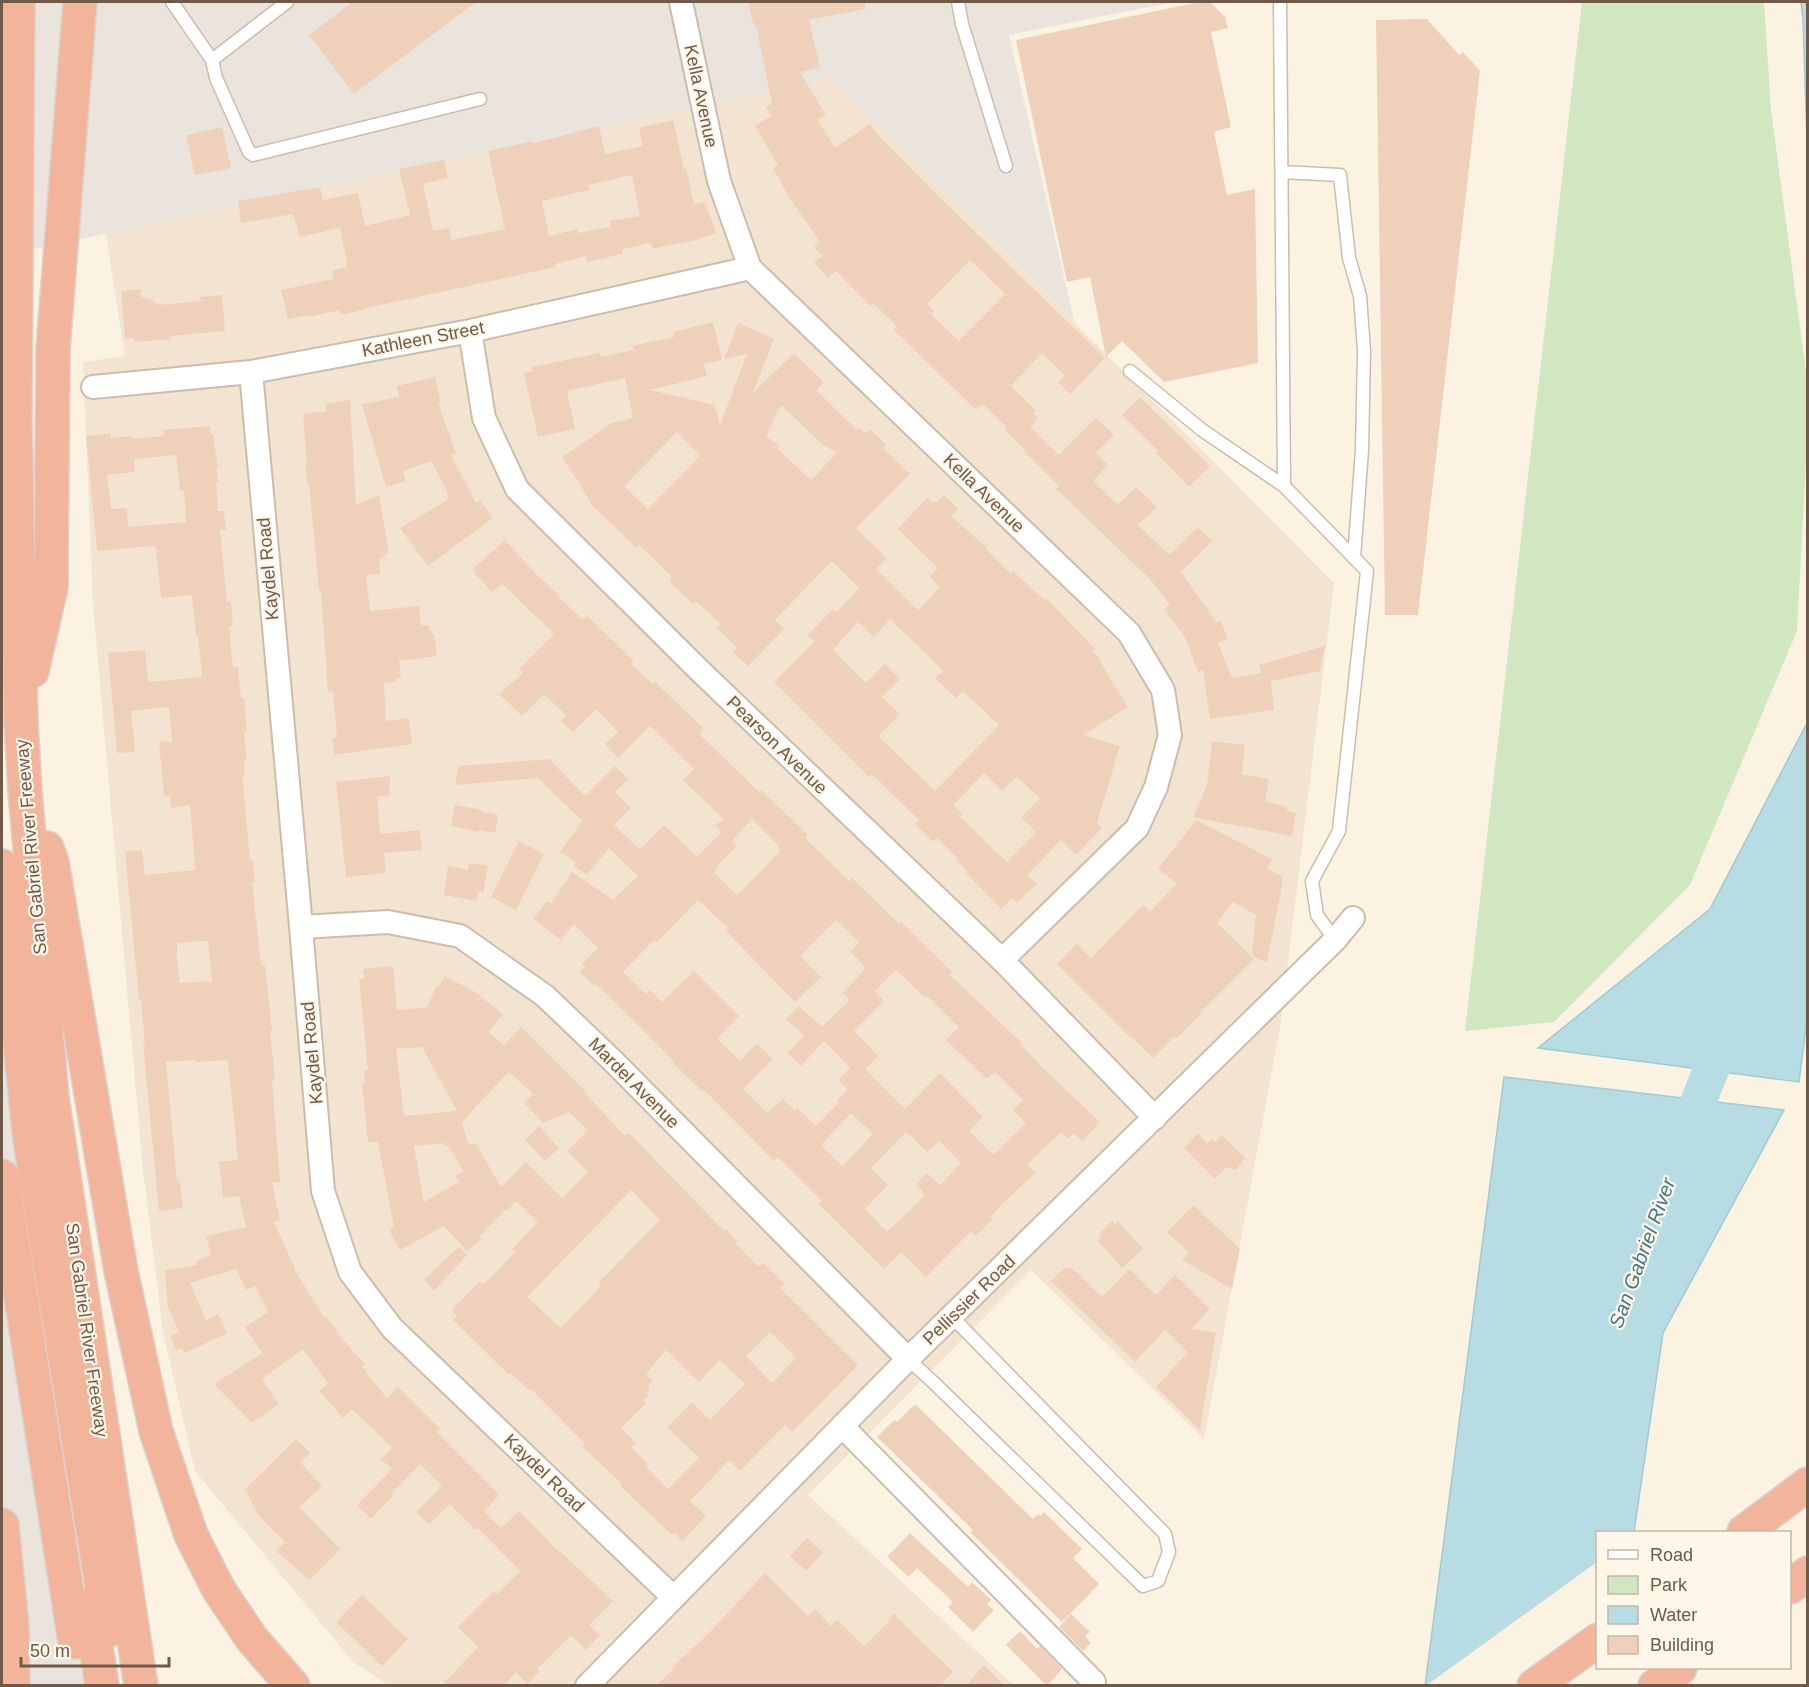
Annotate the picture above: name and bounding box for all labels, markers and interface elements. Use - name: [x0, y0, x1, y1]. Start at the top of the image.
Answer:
- street label: Kella Avenue: [680, 43, 722, 149]
- street label: Kathleen Street: [360, 317, 486, 361]
- street label: Kella Avenue: [939, 449, 1029, 537]
- street label: Kaydel Road: [254, 517, 282, 621]
- street label: Pearson Avenue: [723, 692, 831, 798]
- street label: San Gabriel River Freeway: [12, 738, 50, 956]
- street label: Kaydel Road: [298, 1001, 326, 1105]
- street label: Mardel Avenue: [585, 1034, 683, 1132]
- water label: San Gabriel River: [1605, 1174, 1680, 1331]
- street label: San Gabriel River Freeway: [62, 1222, 112, 1438]
- street label: Pellissier Road: [919, 1251, 1019, 1349]
- street label: Kaydel Road: [500, 1430, 588, 1516]
- legend: [1596, 1531, 1791, 1669]
- text: Road: [1650, 1545, 1693, 1565]
- text: Park: [1650, 1575, 1688, 1595]
- text: Water: [1650, 1605, 1697, 1625]
- scale bar: [21, 1630, 170, 1668]
- text: Building: [1650, 1635, 1714, 1655]
- text: 50 m: [30, 1641, 70, 1661]

